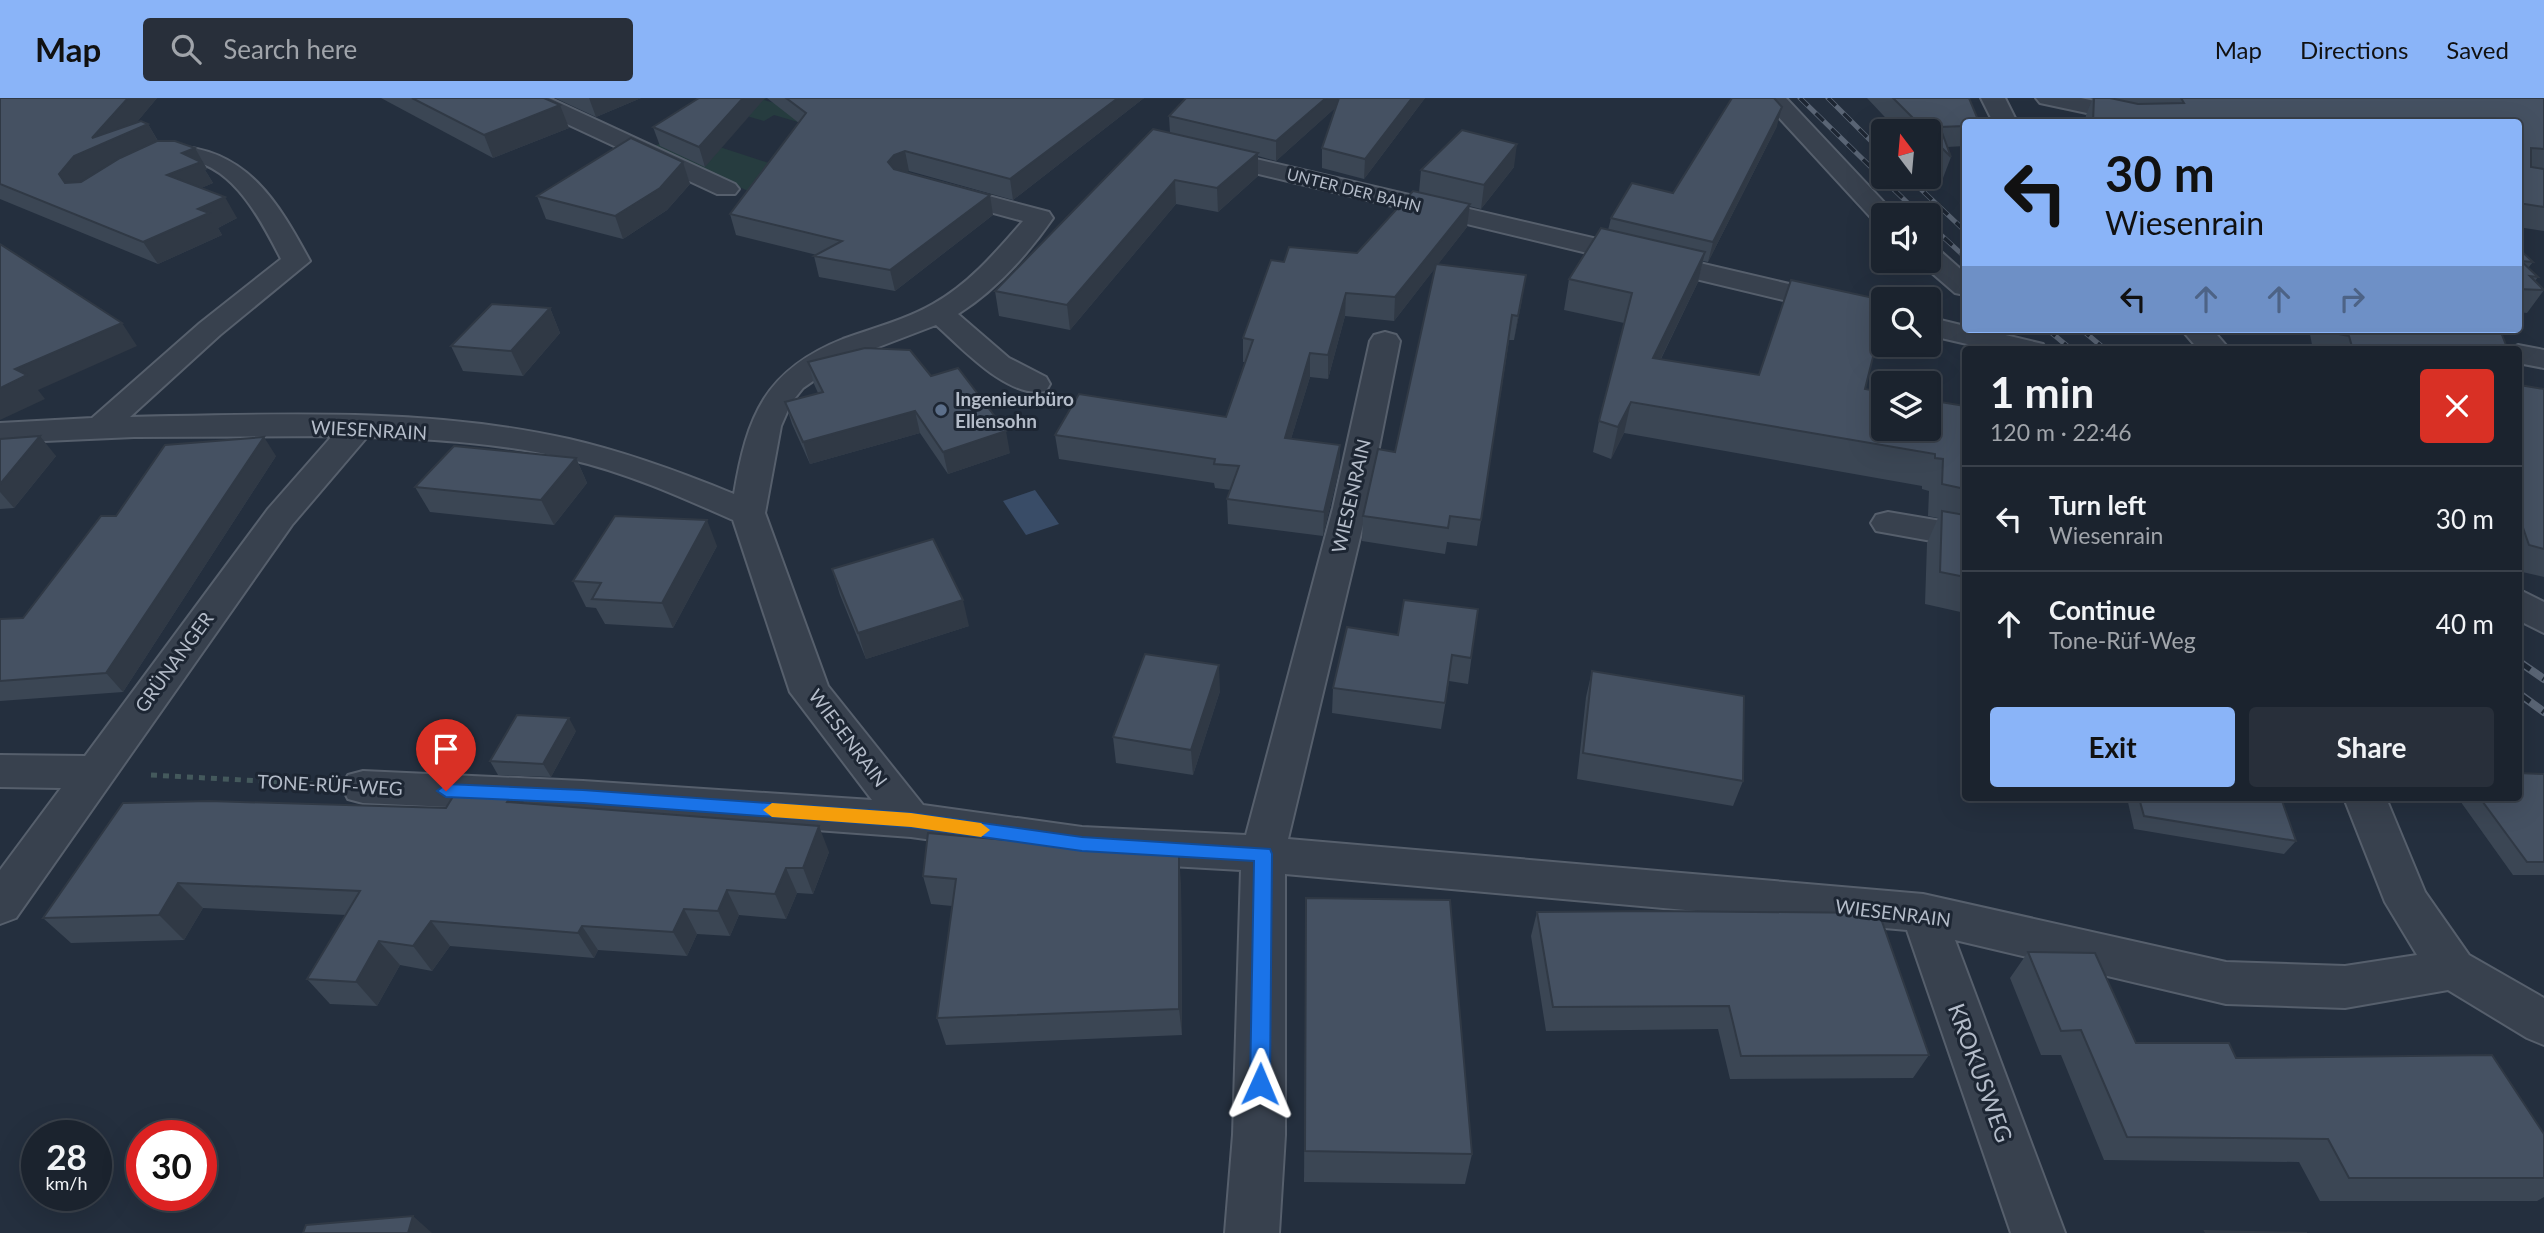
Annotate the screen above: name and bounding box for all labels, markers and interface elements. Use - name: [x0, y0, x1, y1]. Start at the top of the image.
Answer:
- search box: [143, 18, 633, 81]
- text: Map: [35, 29, 101, 69]
- icon: search: [167, 30, 205, 68]
- text: Search here: [223, 33, 357, 65]
- text: Map: [2215, 35, 2262, 64]
- text: Directions: [2300, 35, 2408, 64]
- text: Saved: [2446, 35, 2509, 64]
- north arrow: [1871, 119, 1941, 189]
- map controls: [1871, 119, 1941, 441]
- text: 30 m: [2105, 144, 2215, 202]
- icon: left: [1990, 147, 2081, 238]
- street label: UNTER DER BAHN: [1285, 164, 1423, 215]
- button: sound: [1871, 203, 1941, 273]
- text: Wiesenrain: [2105, 203, 2264, 242]
- icon: left: [2114, 280, 2152, 318]
- icon: ahead: [2187, 280, 2225, 318]
- icon: ahead: [2260, 280, 2298, 318]
- icon: right: [2333, 280, 2371, 318]
- button: search: [1871, 287, 1941, 357]
- text: 1 min: [1990, 367, 2094, 417]
- button: close: [2420, 369, 2494, 443]
- button: layers: [1871, 371, 1941, 441]
- place label: Ingenieurbüro Ellensohn: [955, 387, 1074, 432]
- marker: Ingenieurbüro Ellensohn: [933, 402, 949, 418]
- street label: WIESENRAIN: [310, 415, 428, 444]
- text: 120 m · 22:46: [1990, 418, 2132, 446]
- street label: WIESENRAIN: [1326, 437, 1375, 555]
- text: Turn left: [2049, 489, 2146, 521]
- icon: left: [1990, 500, 2028, 538]
- text: 30 m: [2436, 503, 2494, 535]
- text: Wiesenrain: [2049, 521, 2163, 549]
- text: Continue: [2049, 594, 2155, 626]
- icon: ahead: [1990, 605, 2028, 643]
- street label: GRÜNANGER: [130, 607, 218, 716]
- text: 40 m: [2436, 608, 2494, 640]
- text: Tone-Rüf-Weg: [2049, 626, 2196, 654]
- street label: WIESENRAIN: [804, 684, 893, 791]
- button: Exit: [1990, 707, 2235, 787]
- button: Share: [2249, 707, 2494, 787]
- pin: [416, 719, 476, 791]
- icon: arrive: [427, 730, 465, 768]
- street label: TONE-RÜF-WEG: [257, 769, 403, 800]
- street label: WIESENRAIN: [1834, 894, 1952, 931]
- street label: KROKUSWEG: [1943, 999, 2019, 1146]
- position arrow: [1223, 1047, 1297, 1121]
- speed limit sign: 30: [126, 1120, 217, 1211]
- text: 28: [46, 1135, 87, 1177]
- text: km/h: [45, 1172, 88, 1194]

